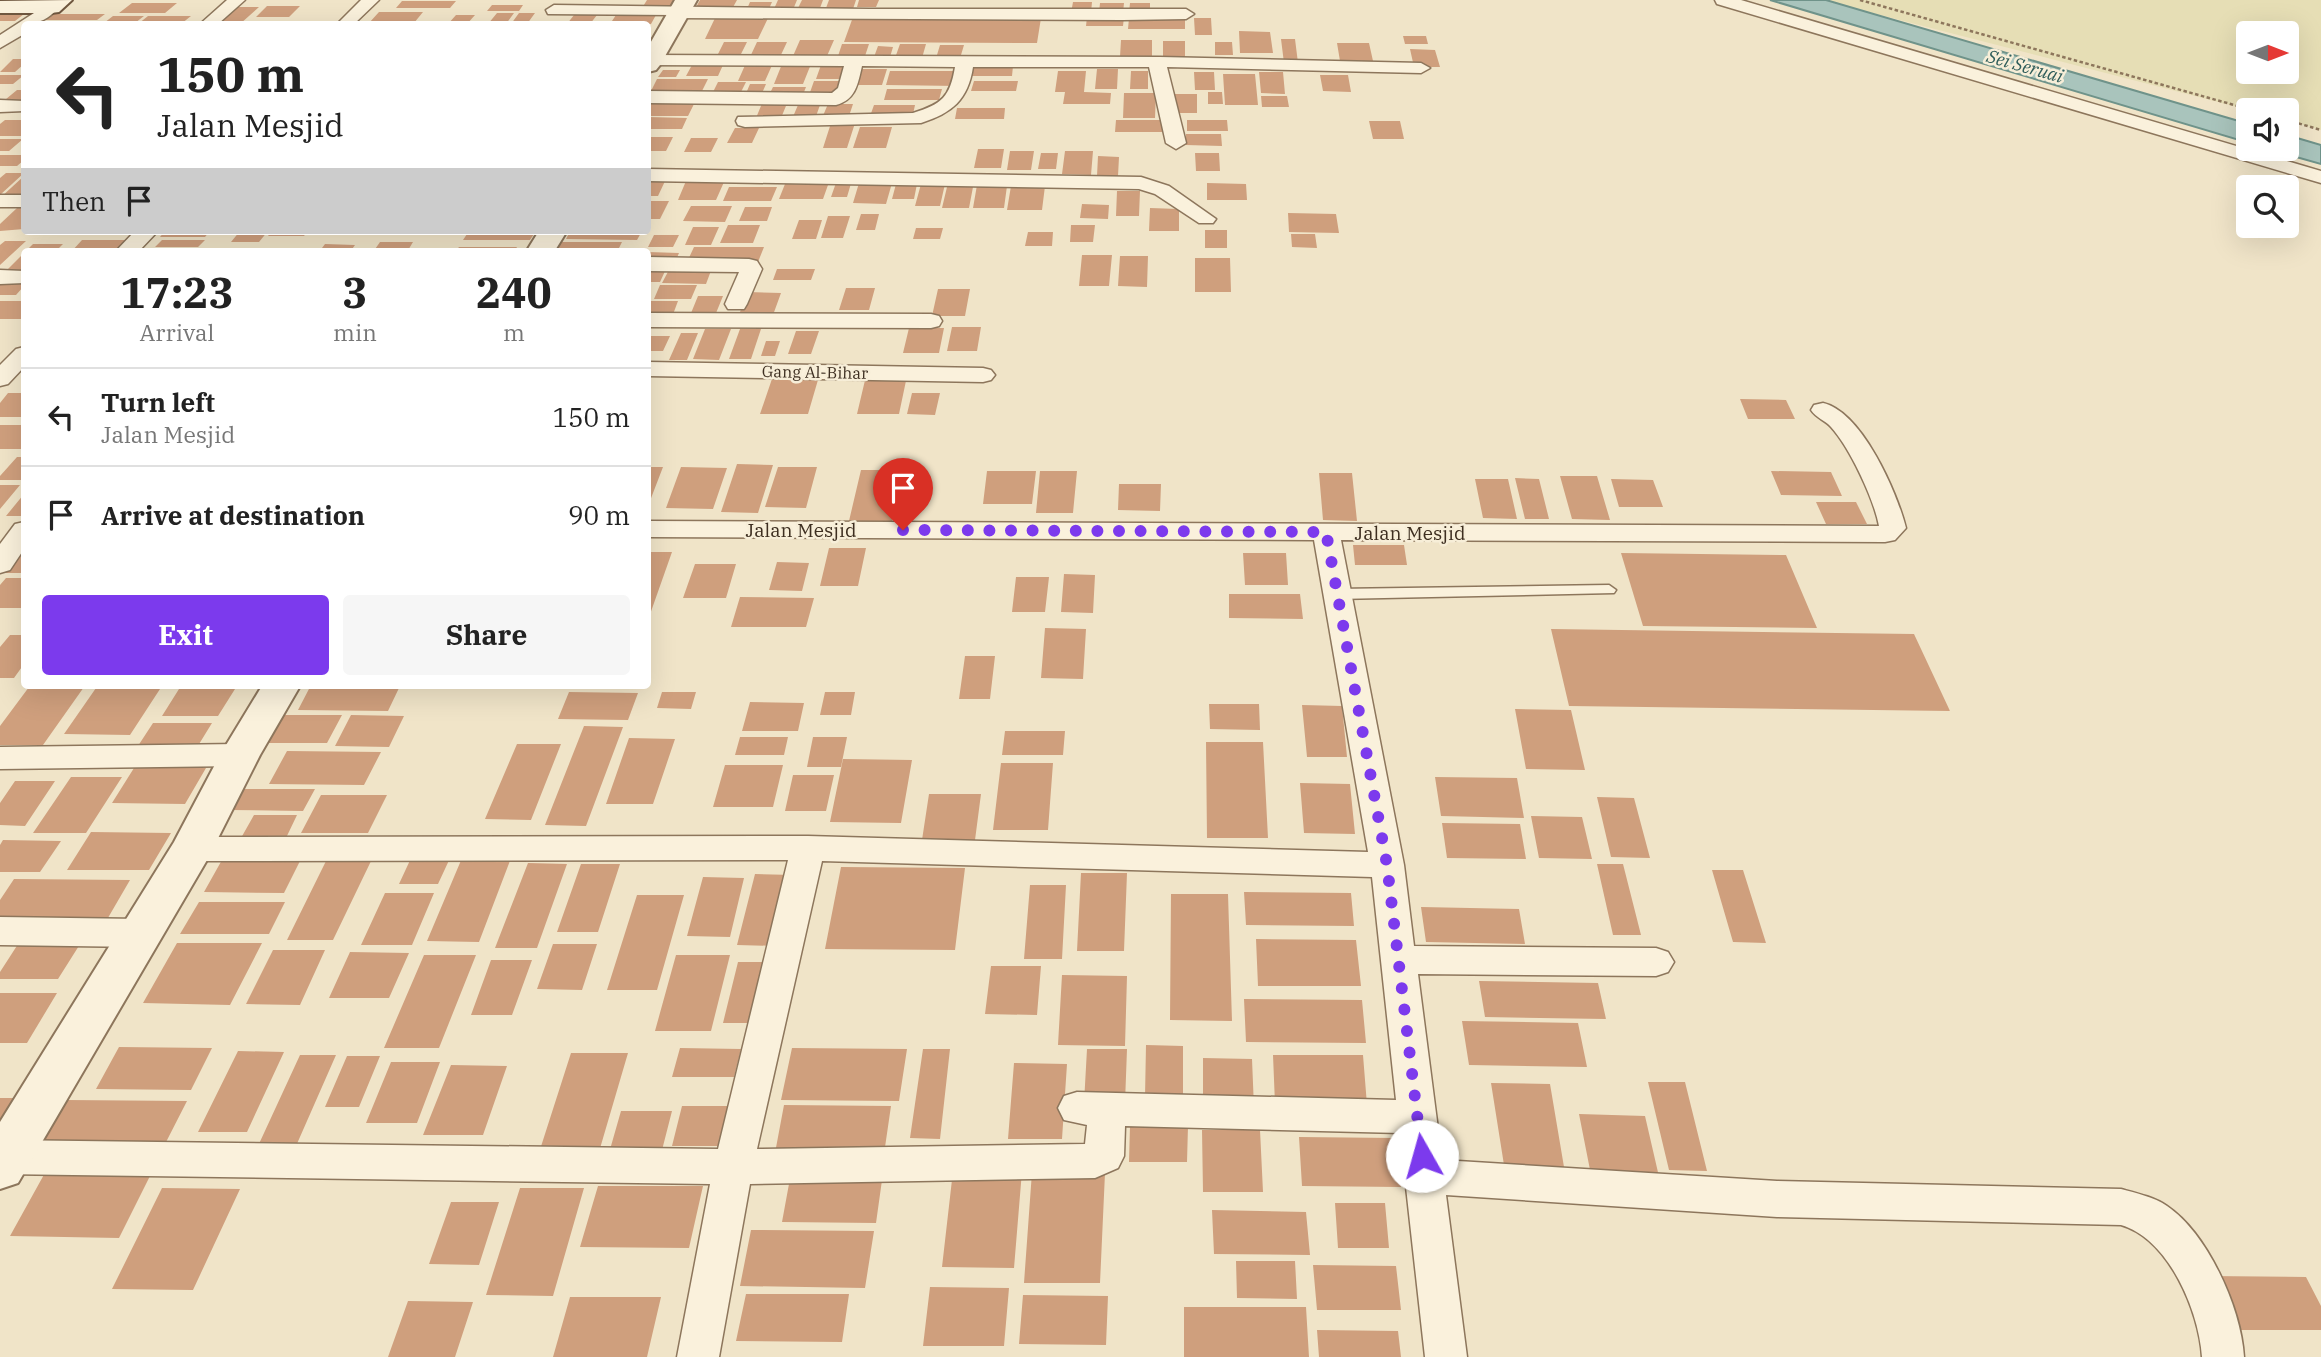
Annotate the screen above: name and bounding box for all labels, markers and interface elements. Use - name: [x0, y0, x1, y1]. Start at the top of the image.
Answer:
- north arrow: [2236, 21, 2300, 84]
- map controls: [2236, 21, 2299, 238]
- text: 150 m: [157, 42, 304, 105]
- water label: Sei Seruai: [1983, 44, 2066, 88]
- icon: left: [42, 49, 133, 140]
- button: sound: [2236, 98, 2299, 161]
- text: Jalan Mesjid: [157, 104, 344, 146]
- button: search: [2236, 175, 2299, 238]
- icon: arrive: [120, 182, 158, 220]
- text: Then: [42, 184, 106, 218]
- text: 17:23: [120, 265, 234, 320]
- text: 3: [342, 265, 368, 320]
- text: 240: [476, 265, 552, 320]
- text: Arrival: [140, 317, 214, 347]
- text: min: [333, 317, 377, 347]
- text: m: [503, 317, 525, 347]
- street label: Gang Al-Bihar: [762, 361, 868, 383]
- text: Turn left: [101, 385, 215, 419]
- icon: left: [42, 398, 80, 436]
- text: 150 m: [552, 400, 630, 434]
- text: Jalan Mesjid: [101, 419, 235, 449]
- pin: [873, 458, 933, 530]
- icon: arrive: [884, 469, 922, 507]
- icon: arrive: [42, 496, 80, 534]
- text: Arrive at destination: [101, 498, 365, 532]
- text: 90 m: [568, 498, 630, 532]
- street label: Jalan Mesjid: [746, 518, 856, 542]
- street label: Jalan Mesjid: [1355, 521, 1465, 545]
- button: Exit: [42, 595, 329, 675]
- button: Share: [343, 595, 630, 675]
- position arrow: [1385, 1119, 1459, 1193]

